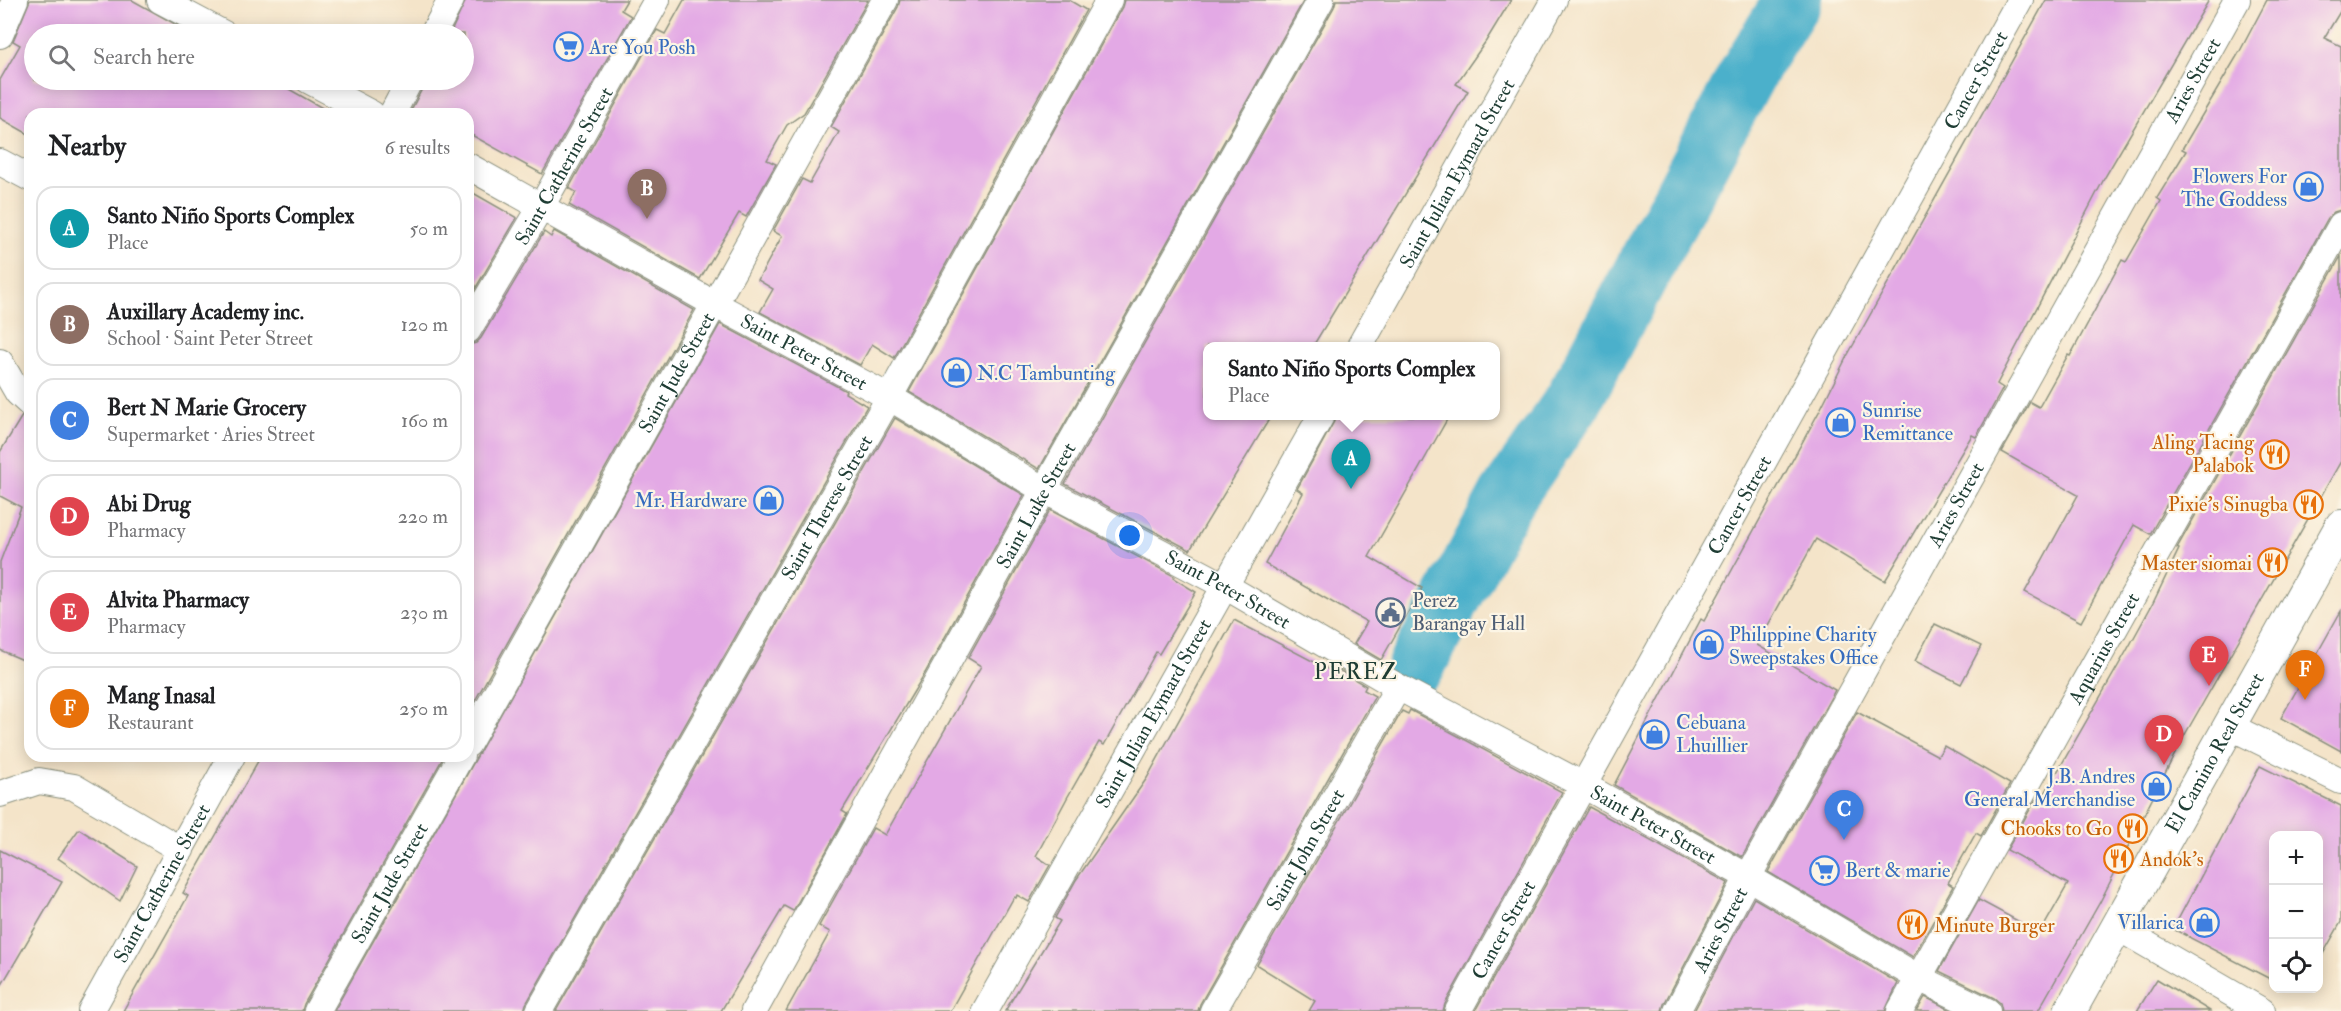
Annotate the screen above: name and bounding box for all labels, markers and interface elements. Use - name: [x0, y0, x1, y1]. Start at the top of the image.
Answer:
- search box: [24, 24, 474, 90]
- street label: Cancer Street: [1938, 26, 2014, 134]
- supermarket icon: Are You Posh: [552, 31, 584, 63]
- street label: Aries Street: [2159, 33, 2227, 128]
- place label: Are You Posh: [588, 35, 696, 60]
- icon: search: [45, 41, 78, 74]
- text: Search here: [93, 43, 195, 71]
- street label: Saint Julian Eymard Street: [1394, 74, 1521, 273]
- street label: Saint Catherine Street: [509, 82, 619, 250]
- text: Nearby: [48, 131, 126, 163]
- text: 6 results: [384, 135, 450, 160]
- place label: Flowers For The Goddess: [2181, 164, 2288, 212]
- pin: B: [628, 170, 666, 219]
- shop icon: Flowers For The Goddess: [2292, 171, 2324, 203]
- text: Santo Niño Sports Complex: [107, 202, 354, 230]
- text: A: [63, 216, 76, 241]
- text: 50 m: [409, 216, 448, 241]
- text: Place: [107, 230, 148, 255]
- text: Auxillary Academy inc.: [107, 298, 304, 326]
- street label: Saint Jude Street: [633, 307, 721, 437]
- street label: Saint Peter Street: [736, 308, 872, 396]
- text: B: [63, 312, 76, 337]
- text: 120 m: [401, 312, 448, 337]
- text: School · Saint Peter Street: [107, 326, 313, 351]
- popup: [1203, 342, 1500, 420]
- text: Santo Niño Sports Complex: [1228, 355, 1475, 383]
- shop icon: N.C Tambunting: [940, 357, 972, 389]
- place label: N.C Tambunting: [977, 361, 1116, 386]
- text: Place: [1228, 383, 1269, 408]
- text: Bert N Marie Grocery: [107, 394, 306, 422]
- place label: Sunrise Remittance: [1862, 398, 1953, 446]
- shop icon: Sunrise Remittance: [1825, 406, 1857, 438]
- text: C: [62, 408, 77, 433]
- text: 160 m: [401, 408, 448, 433]
- text: Supermarket · Aries Street: [107, 422, 315, 447]
- street label: Saint Therese Street: [776, 430, 878, 584]
- place label: Aling Tacing Palabok: [2151, 430, 2255, 478]
- street label: Saint Luke Street: [991, 438, 1082, 573]
- restaurant icon: Aling Tacing Palabok: [2259, 438, 2291, 470]
- pin: A: [1332, 440, 1370, 489]
- street label: Cancer Street: [1702, 451, 1778, 559]
- street label: Aries Street: [1922, 458, 1990, 552]
- shop icon: Mr. Hardware: [752, 484, 784, 516]
- place label: Mr. Hardware: [634, 488, 747, 513]
- restaurant icon: Pixie's Sinugba: [2293, 488, 2325, 520]
- text: Abi Drug: [107, 490, 191, 518]
- place label: Pixie's Sinugba: [2168, 492, 2289, 517]
- text: D: [61, 504, 78, 529]
- text: 220 m: [398, 504, 448, 529]
- text: Pharmacy: [107, 518, 185, 543]
- your location: [1115, 521, 1144, 550]
- street label: Saint Peter Street: [1161, 545, 1295, 635]
- restaurant icon: Master siomai: [2257, 547, 2289, 579]
- place label: Master siomai: [2140, 551, 2252, 576]
- text: Alvita Pharmacy: [107, 586, 249, 614]
- place label: Perez Barangay Hall: [1412, 588, 1525, 636]
- street label: Aquarius Street: [2062, 588, 2145, 709]
- public building icon: Perez Barangay Hall: [1375, 596, 1407, 628]
- text: E: [62, 600, 77, 625]
- text: 230 m: [400, 600, 448, 625]
- text: Pharmacy: [107, 614, 185, 639]
- street label: Saint Julian Eymard Street: [1090, 614, 1217, 812]
- place label: Philippine Charity Sweepstakes Office: [1729, 622, 1878, 671]
- shop icon: Philippine Charity Sweepstakes Office: [1692, 629, 1724, 661]
- pin: E: [2190, 636, 2228, 686]
- pin: F: [2286, 650, 2324, 700]
- district label: PEREZ: [1314, 658, 1398, 686]
- street label: El Camino Real Street: [2160, 668, 2270, 837]
- text: Mang Inasal: [107, 682, 216, 710]
- text: F: [63, 696, 76, 721]
- text: 250 m: [399, 696, 448, 721]
- text: Restaurant: [107, 710, 194, 735]
- place label: Cebuana Lhuillier: [1676, 710, 1748, 758]
- pin: D: [2144, 716, 2184, 765]
- shop icon: Cebuana Lhuillier: [1639, 718, 1671, 750]
- place label: J.B. Andres General Merchandise: [1964, 764, 2135, 812]
- shop icon: J.B. Andres General Merchandise: [2140, 771, 2172, 803]
- street label: Saint Peter Street: [1586, 780, 1721, 870]
- street label: Saint John Street: [1261, 784, 1351, 915]
- pin: C: [1824, 790, 1864, 840]
- street label: Saint Catherine Street: [108, 799, 216, 967]
- restaurant icon: Chooks to Go: [2117, 812, 2149, 844]
- place label: Chooks to Go: [2001, 816, 2112, 841]
- street label: Saint Jude Street: [346, 818, 434, 948]
- map controls: [2269, 831, 2323, 993]
- button: +: [2269, 831, 2323, 885]
- restaurant icon: Andok's: [2103, 843, 2135, 875]
- place label: Andok's: [2139, 847, 2204, 872]
- supermarket icon: Bert & marie: [1808, 854, 1840, 886]
- place label: Bert & marie: [1845, 858, 1950, 883]
- street label: Cancer Street: [1466, 876, 1541, 984]
- street label: Aries Street: [1687, 883, 1754, 978]
- button: −: [2269, 885, 2323, 939]
- shop icon: Villarica: [2189, 906, 2221, 938]
- restaurant icon: Minute Burger: [1897, 909, 1929, 941]
- place label: Villarica: [2117, 910, 2185, 935]
- place label: Minute Burger: [1934, 913, 2055, 938]
- button: locate: [2269, 939, 2323, 993]

